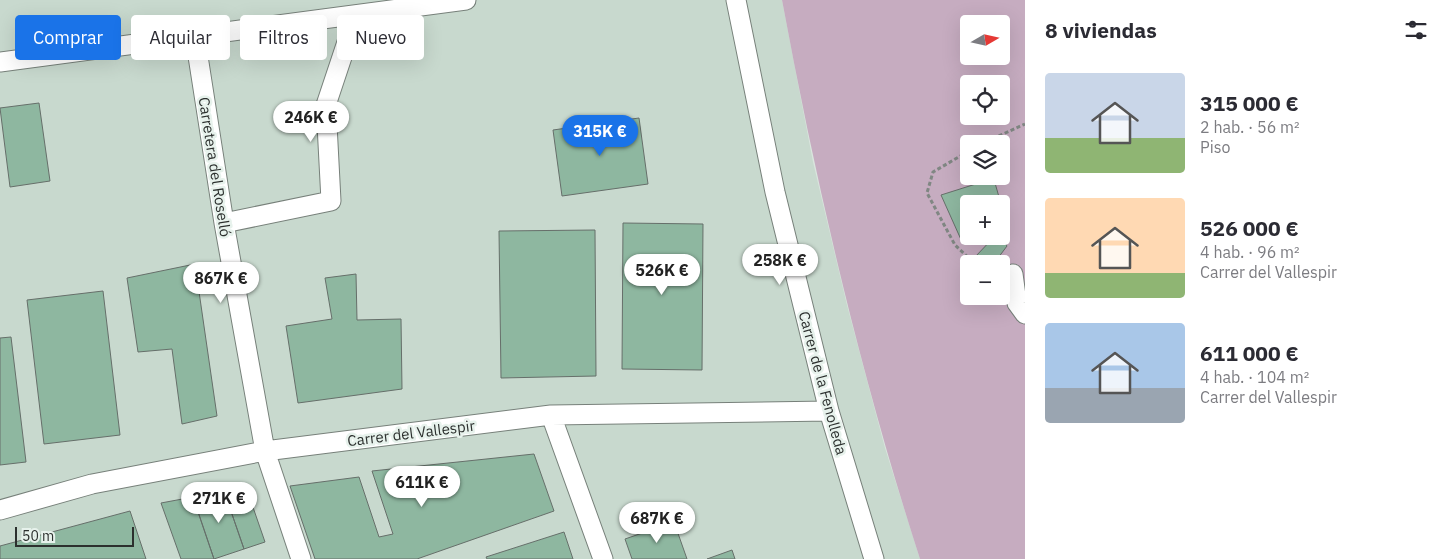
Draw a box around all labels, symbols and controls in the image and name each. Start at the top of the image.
chip: Comprar [15,15,121,60]
chip: Alquilar [131,15,230,60]
chip: Filtros [240,15,327,60]
chip: Nuevo [337,15,424,60]
north arrow [960,15,1010,65]
map controls [960,15,1010,305]
text: 8 viviendas [1045,16,1157,44]
icon: filters [1402,16,1430,44]
button: locate [960,75,1010,125]
text: 315 000 € [1200,89,1299,117]
icon: home [1085,93,1145,153]
street label: Carretera del Roselló [195,96,235,238]
pin: 246K € [270,100,352,143]
text: 246K € [284,107,338,127]
pin: 315K € [559,114,641,157]
text: 2 hab. · 56 m² [1200,117,1300,137]
text: 315K € [573,121,627,141]
button: layers [960,135,1010,185]
text: Piso [1200,137,1230,157]
button: + [960,195,1010,245]
text: 526 000 € [1200,214,1299,242]
icon: home [1085,218,1145,278]
text: 4 hab. · 96 m² [1200,242,1300,262]
pin: 258K € [739,244,821,286]
text: 258K € [753,250,807,270]
pin: 526K € [621,254,703,296]
button: − [960,255,1010,305]
text: 526K € [635,260,689,280]
pin: 867K € [180,262,262,304]
text: Carrer del Vallespir [1200,262,1337,282]
text: 867K € [194,268,248,288]
street label: Carrer de la Fenolleda [795,309,851,457]
text: 611 000 € [1200,339,1299,367]
icon: home [1085,343,1145,403]
text: 4 hab. · 104 m² [1200,367,1309,387]
text: Carrer del Vallespir [1200,387,1337,407]
street label: Carrer del Vallespir [346,416,476,450]
pin: 611K € [381,466,463,508]
text: 611K € [395,472,449,492]
pin: 271K € [178,482,260,524]
text: 271K € [192,488,246,508]
pin: 687K € [616,502,698,544]
text: 687K € [630,508,684,528]
scale bar [15,524,134,547]
text: 50 m [22,527,54,545]

